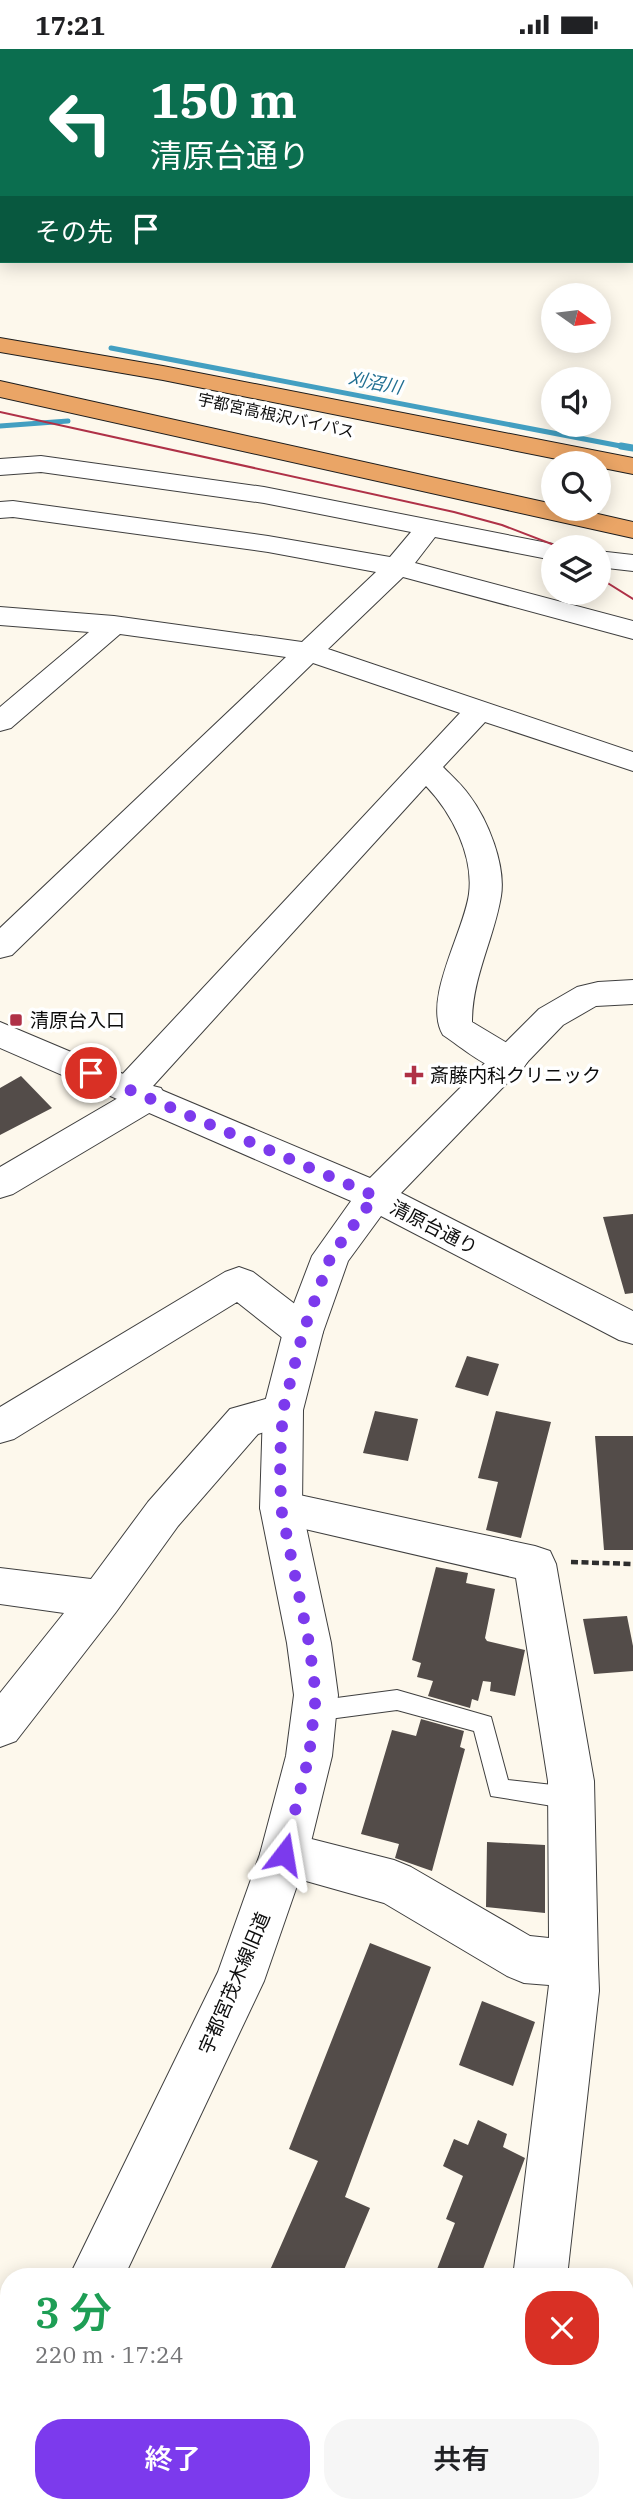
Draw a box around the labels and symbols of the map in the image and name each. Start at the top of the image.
north arrow [541,283,611,353]
water label: 刈沼川 [346,366,406,399]
street label: 宇都宮高根沢バイパス [196,389,356,441]
place label: 清原台入口 [30,1008,125,1032]
marker: 清原台入口 [8,1012,24,1028]
pin [61,1043,121,1103]
place label: 斎藤内科クリニック [430,1063,601,1087]
marker: 斎藤内科クリニック [404,1065,424,1085]
street label: 清原台通り [386,1195,482,1259]
position arrow [247,1817,321,1891]
street label: 宇都宮茂木線旧道 [193,1908,275,2058]

